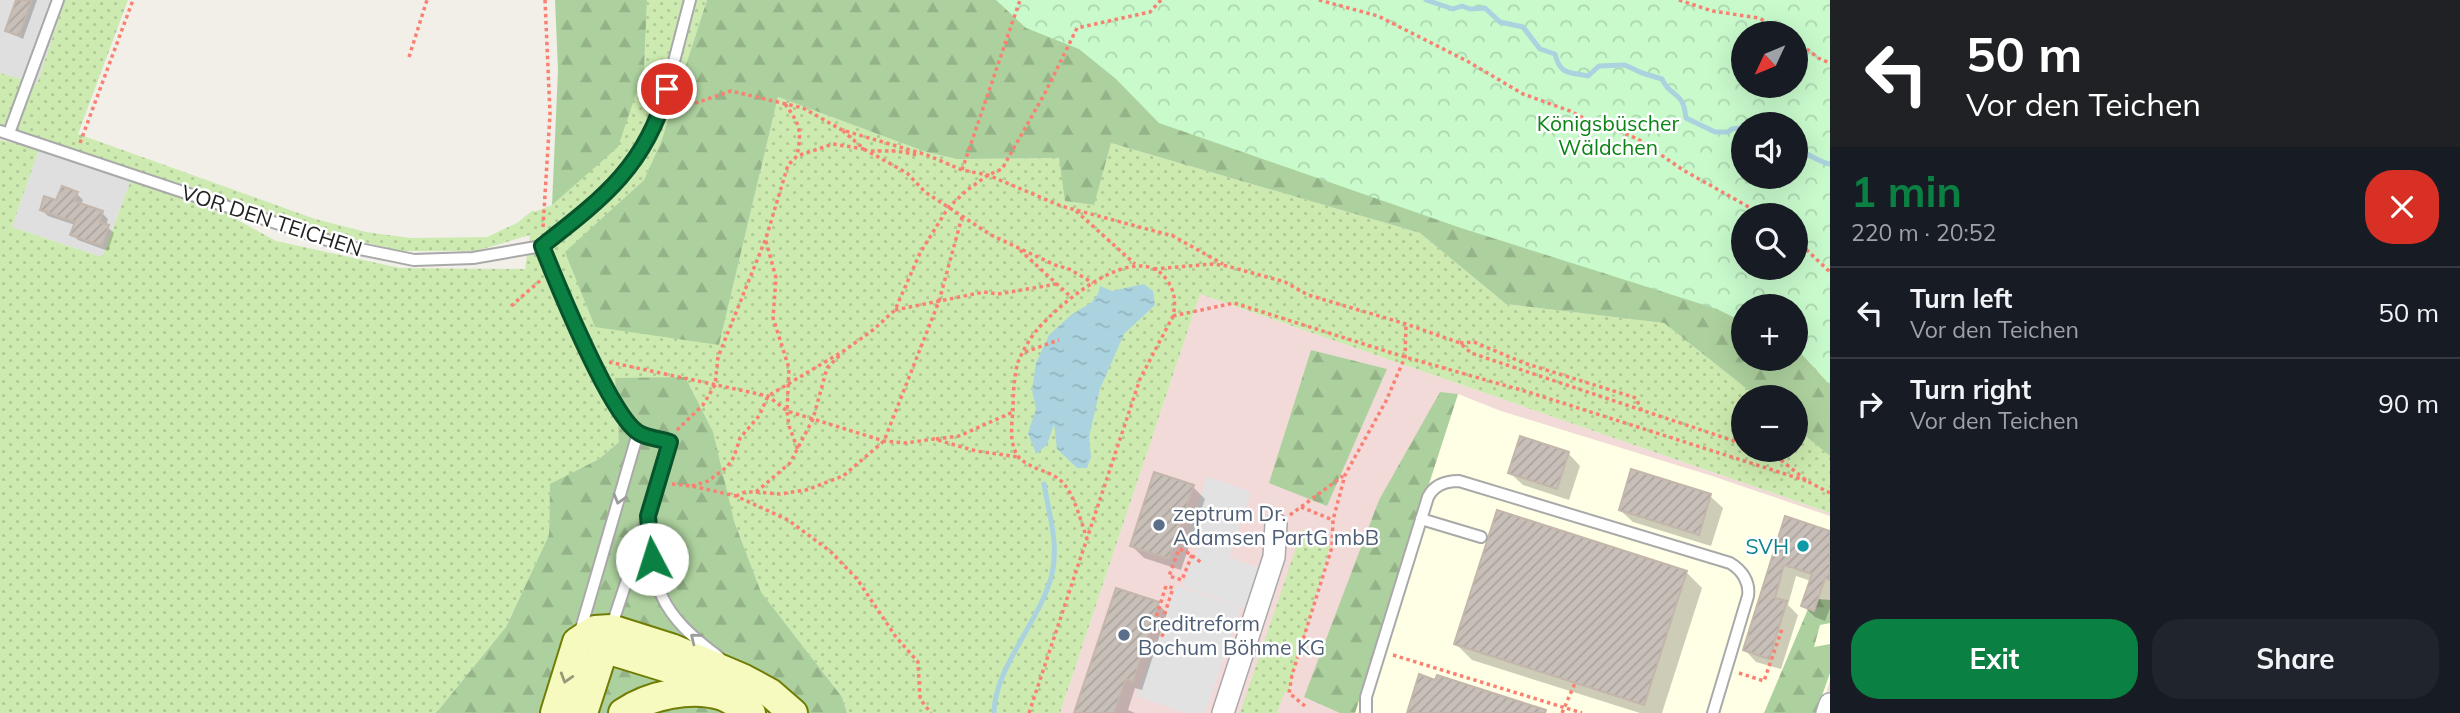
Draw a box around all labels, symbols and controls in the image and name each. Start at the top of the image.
north arrow [1731,21,1808,98]
map controls [1731,21,1808,462]
text: 50 m [1966,23,2082,84]
icon: left [1851,28,1942,119]
pin [637,59,697,119]
icon: arrive [648,70,686,108]
text: Vor den Teichen [1966,84,2201,124]
park label: Königsbüscher Wäldchen [1537,110,1680,160]
button: sound [1731,112,1808,189]
text: 1 min [1851,165,1962,218]
button: close [2365,170,2439,244]
street label: VOR DEN TEICHEN [178,178,366,262]
button: search [1731,203,1808,280]
text: 220 m · 20:52 [1851,218,1996,247]
text: Turn left [1910,282,2012,315]
button: + [1731,294,1808,371]
icon: left [1851,294,1889,332]
text: 50 m [2378,296,2439,329]
text: Vor den Teichen [1910,315,2079,344]
text: Turn right [1910,373,2031,406]
button: − [1731,385,1808,462]
icon: right [1851,385,1889,423]
text: 90 m [2378,387,2439,420]
text: Vor den Teichen [1910,406,2079,435]
one-way arrow [613,492,627,504]
place label: zeptrum Dr. Adamsen PartG mbB [1173,500,1379,550]
marker: zeptrum Dr. Adamsen PartG mbB [1151,517,1167,533]
position arrow [615,522,689,596]
place label: SVH [1745,533,1789,559]
marker: SVH [1795,538,1811,554]
place label: Creditreform Bochum Böhme KG [1138,610,1325,660]
button: Exit [1851,619,2138,699]
button: Share [2152,619,2439,699]
marker: Creditreform Bochum Böhme KG [1116,627,1132,643]
one-way arrow [691,634,704,646]
one-way arrow [560,671,575,683]

